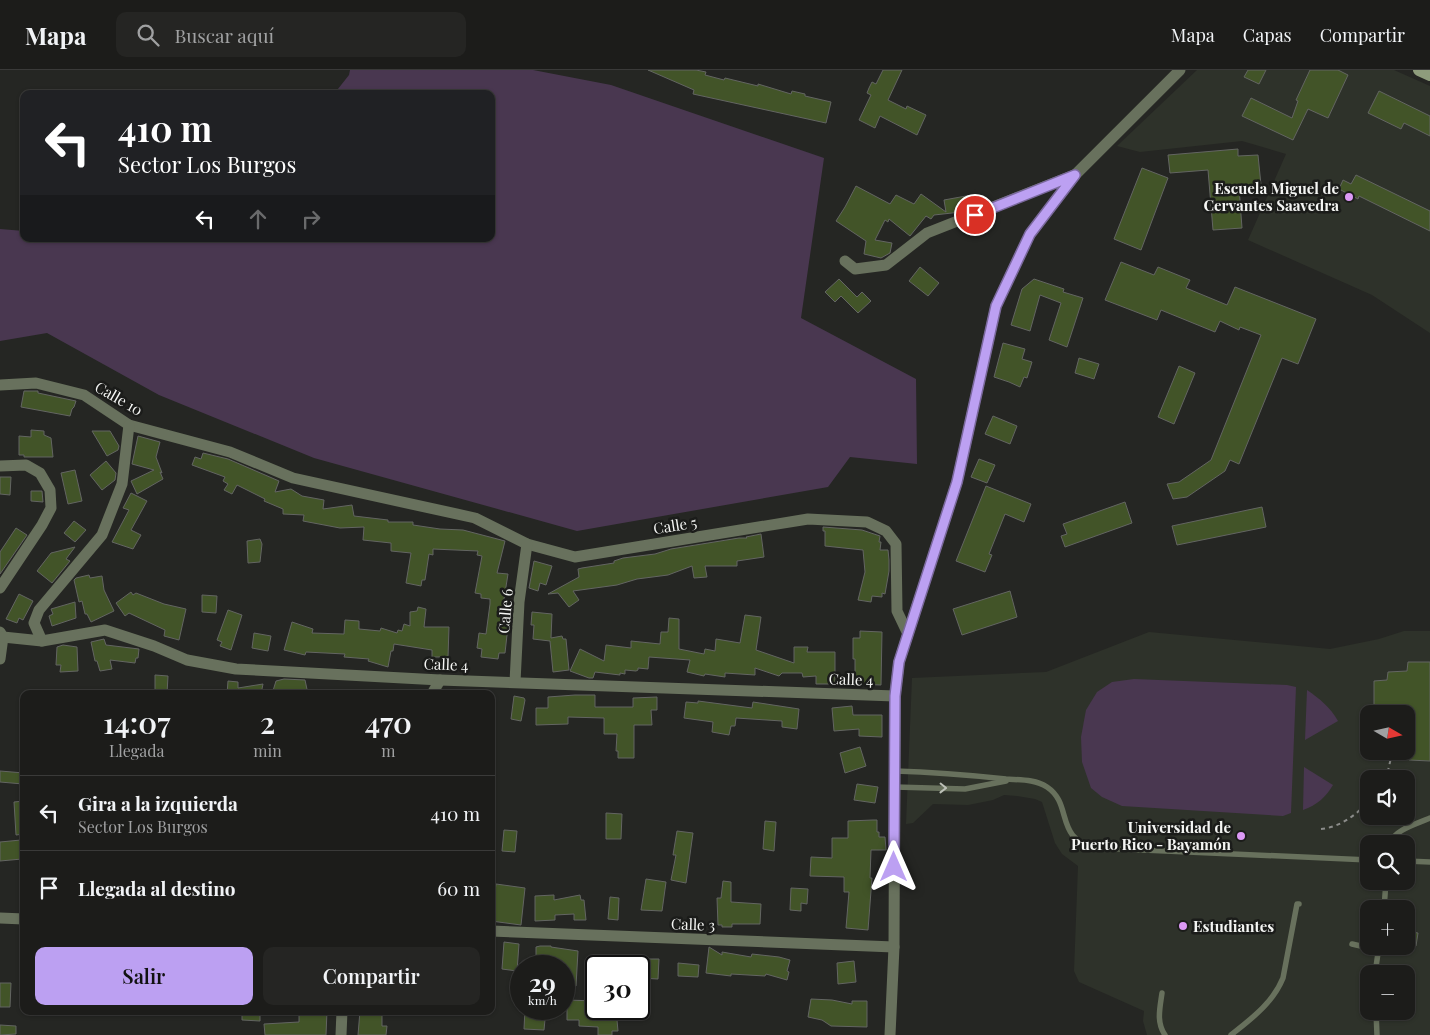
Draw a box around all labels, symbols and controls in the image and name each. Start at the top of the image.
search box [116,12,466,57]
text: Mapa [25,19,86,51]
icon: search [134,21,162,49]
text: Buscar aquí [174,22,274,48]
text: Mapa [1171,23,1215,47]
text: Capas [1243,23,1292,47]
text: Compartir [1320,23,1405,47]
text: 410 m [118,104,212,151]
icon: left [35,110,100,175]
text: Sector Los Burgos [118,149,296,179]
place label: Escuela Miguel de Cervantes Saavedra [1203,178,1339,215]
marker: Escuela Miguel de Cervantes Saavedra [1343,191,1355,203]
pin [954,194,996,236]
icon: arrive [961,201,989,229]
icon: left [191,205,219,233]
icon: ahead [244,205,272,233]
icon: right [297,205,325,233]
street label: Calle 10 [91,376,147,420]
street label: Calle 5 [652,512,698,538]
street label: Calle 6 [493,587,517,634]
street label: Calle 4 [423,653,469,675]
street label: Calle 4 [828,668,874,690]
text: 14:07 [103,702,170,742]
text: 2 [260,702,275,742]
text: 470 [365,702,412,742]
north arrow [1360,705,1415,760]
map controls [1360,705,1415,1020]
text: Llegada [109,740,164,761]
text: min [253,740,282,761]
text: m [381,740,396,761]
button: sound [1360,770,1415,825]
one-way arrow [940,783,948,794]
text: Gira a la izquierda [78,790,238,816]
icon: left [35,799,63,827]
text: 410 m [431,800,480,826]
text: Sector Los Burgos [78,816,208,837]
place label: Universidad de Puerto Rico - Bayamón [1071,817,1232,854]
marker: Universidad de Puerto Rico - Bayamón [1235,830,1247,842]
button: search [1360,835,1415,890]
position arrow [867,840,919,892]
icon: arrive [35,874,63,902]
text: Llegada al destino [78,875,236,901]
text: 60 m [437,875,480,901]
button: + [1360,900,1415,955]
street label: Calle 3 [671,913,716,935]
place label: Estudiantes [1193,916,1274,936]
marker: Estudiantes [1177,920,1189,932]
button: Salir [35,947,253,1005]
button: Compartir [263,947,480,1005]
speed limit sign: 30 [585,955,650,1020]
text: 29 [529,965,556,998]
button: − [1360,965,1415,1020]
text: km/h [528,992,557,1008]

